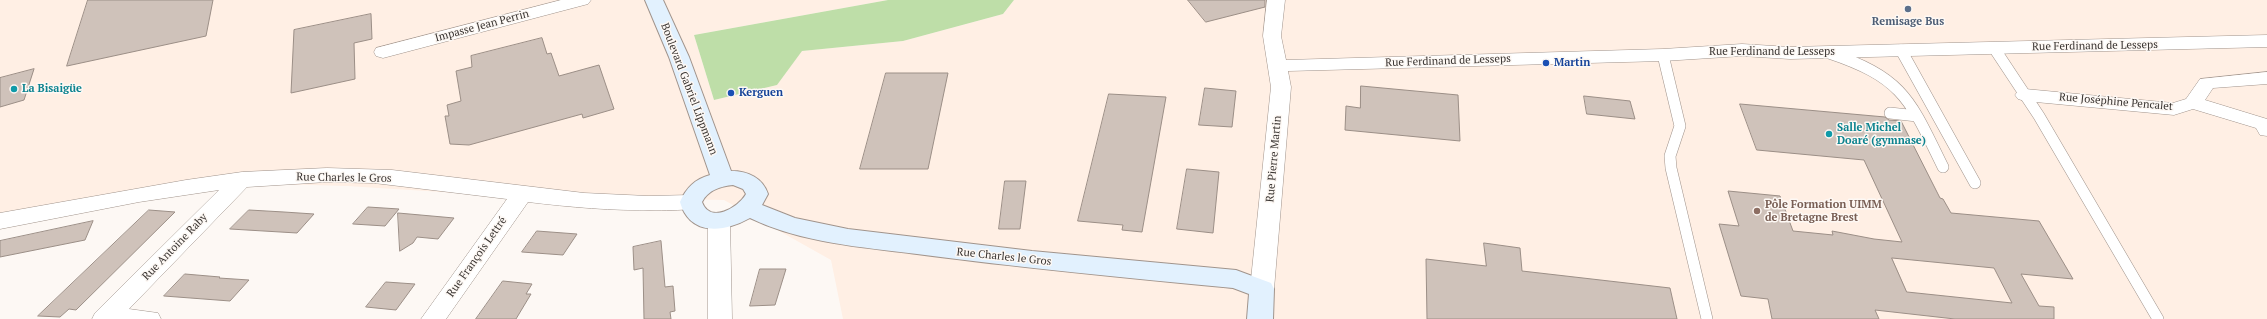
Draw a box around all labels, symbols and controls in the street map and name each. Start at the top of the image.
marker: Remisage Bus [1903,4,1913,14]
street label: Impasse Jean Perrin [433,7,531,45]
place label: Remisage Bus [1872,15,1944,29]
street label: Boulevard Gabriel Lippmann [658,21,720,157]
street label: Rue Ferdinand de Lesseps [2032,38,2158,54]
street label: Rue Ferdinand de Lesseps [1709,45,1835,59]
street label: Rue Ferdinand de Lesseps [1385,52,1511,70]
place label: Martin [1554,56,1590,70]
marker: Martin [1541,58,1551,68]
place label: La Bisaigüe [22,82,82,96]
marker: La Bisaigüe [9,84,19,94]
place label: Kerguen [739,86,783,100]
marker: Kerguen [726,88,736,98]
street label: Rue Joséphine Pencalet [2058,90,2174,114]
street label: Rue Pierre Martin [1264,115,1284,203]
place label: Salle Michel Doaré (gymnase) [1837,121,1926,147]
marker: Salle Michel Doaré (gymnase) [1824,129,1834,139]
street label: Rue Charles le Gros [296,171,392,185]
place label: Pôle Formation UIMM de Bretagne Brest [1765,198,1882,224]
marker: Pôle Formation UIMM de Bretagne Brest [1752,206,1762,216]
street label: Rue Antoine Raby [140,211,210,283]
street label: Rue François Lettré [444,214,510,300]
street label: Rue Charles le Gros [956,245,1052,269]

